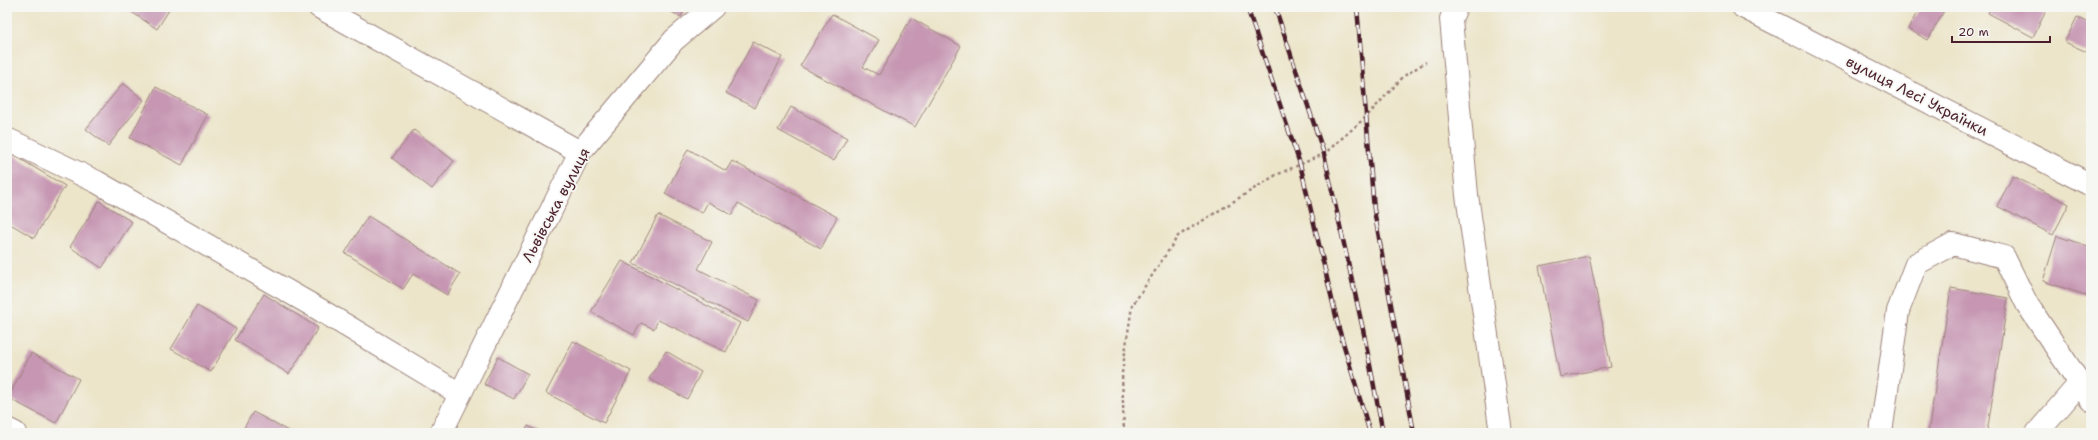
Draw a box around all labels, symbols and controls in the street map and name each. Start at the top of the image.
scale bar [1952,18,2050,44]
text: 20 m [1958,24,1989,40]
street label: вулиця Лесі Українки [1842,51,1992,141]
street label: Львівська вулиця [517,144,595,266]

